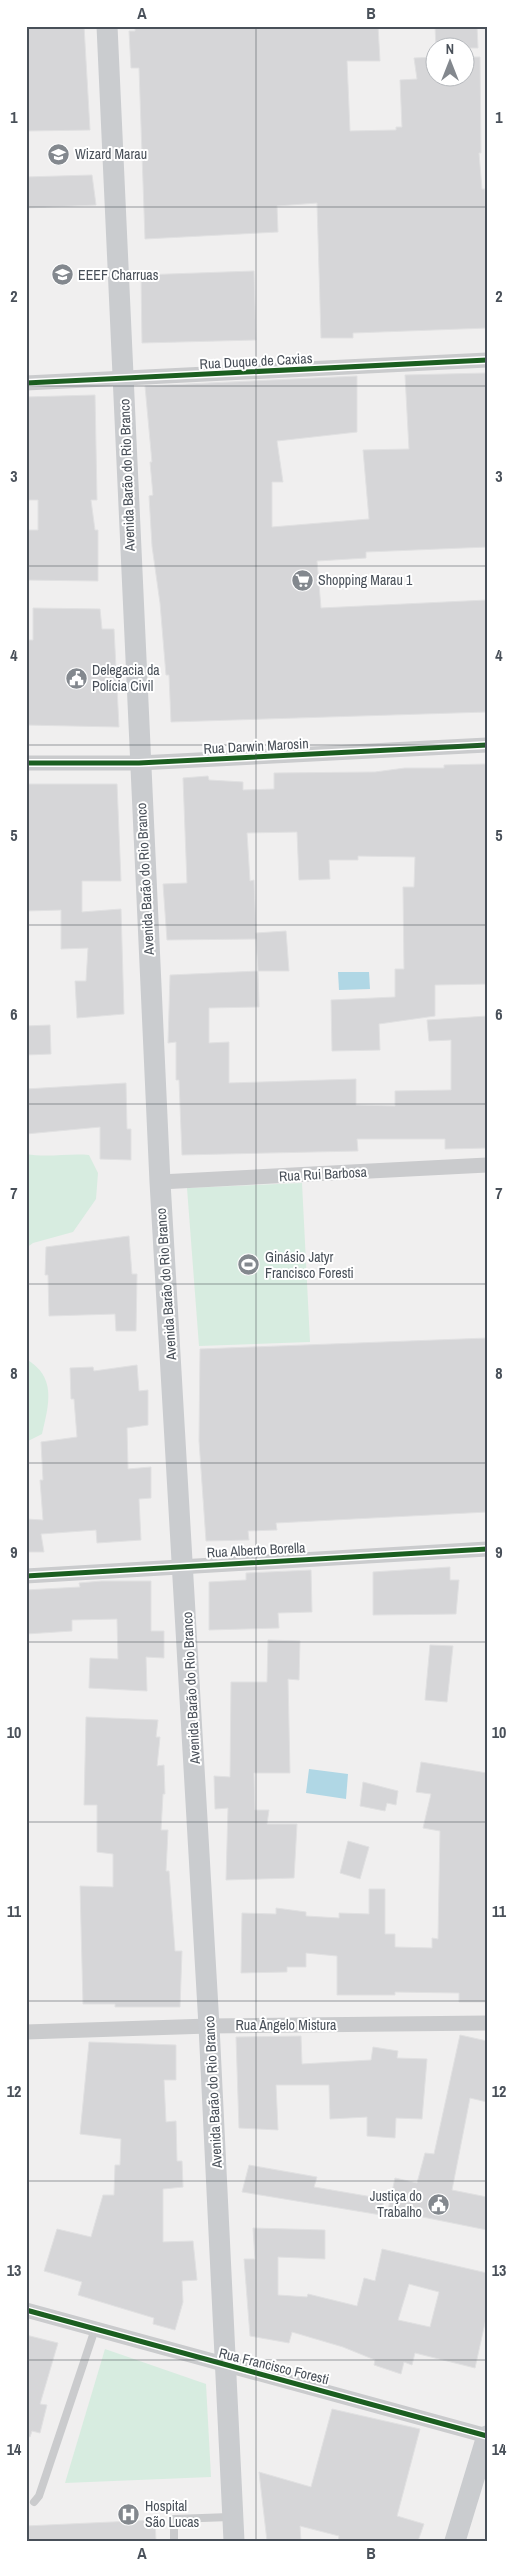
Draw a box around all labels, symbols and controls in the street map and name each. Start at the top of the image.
text: A [137,2,147,24]
text: B [366,2,376,24]
north arrow [426,38,476,88]
text: N [446,40,454,58]
text: 1 [10,106,18,128]
text: 1 [495,106,503,128]
school or university icon: Wizard Marau [47,142,71,166]
place label: Wizard Marau [75,145,147,163]
school or university icon: EEEF Charruas [50,263,74,287]
place label: EEEF Charruas [78,266,159,284]
text: 2 [10,285,18,307]
text: 2 [495,285,503,307]
street label: Rua Duque de Caxias [199,349,313,373]
street label: Avenida Barão do Rio Branco [115,399,139,552]
text: 3 [10,465,18,487]
text: 3 [495,465,503,487]
supermarket icon: Shopping Marau 1 [290,568,314,592]
place label: Shopping Marau 1 [318,571,413,589]
text: 4 [10,644,18,666]
text: 4 [495,644,503,666]
place label: Delegacia da Polícia Civil [92,661,160,695]
public building icon: Delegacia da Polícia Civil [64,666,88,690]
street label: Rua Darwin Marosin [203,734,309,758]
street label: Avenida Barão do Rio Branco [132,802,158,957]
text: 5 [10,824,18,846]
text: 5 [495,824,503,846]
text: 6 [10,1003,18,1025]
text: 6 [495,1003,503,1025]
street label: Rua Rui Barbosa [279,1163,368,1185]
text: 7 [10,1182,18,1204]
text: 7 [495,1182,503,1204]
street label: Avenida Barão do Rio Branco [152,1207,180,1362]
place label: Ginásio Jatyr Francisco Foresti [265,1248,354,1282]
sports icon: Ginásio Jatyr Francisco Foresti [237,1253,261,1277]
text: 8 [10,1362,18,1384]
text: 8 [495,1362,503,1384]
street label: Rua Alberto Borella [206,1538,306,1562]
text: 9 [10,1541,18,1563]
text: 9 [495,1541,503,1563]
street label: Avenida Barão do Rio Branco [178,1611,204,1766]
text: 10 [7,1721,21,1743]
text: 10 [492,1721,506,1743]
text: 11 [7,1900,22,1922]
text: 11 [492,1900,507,1922]
street label: Avenida Barão do Rio Branco [200,2015,226,2170]
street label: Rua Ângelo Mistura [236,2016,337,2034]
text: 12 [7,2080,21,2102]
text: 12 [492,2080,506,2102]
place label: Justiça do Trabalho [370,2187,422,2221]
public building icon: Justiça do Trabalho [426,2192,450,2216]
text: 13 [7,2259,21,2281]
text: 13 [492,2259,506,2281]
street label: Rua Francisco Foresti [217,2344,331,2388]
text: 14 [7,2438,22,2460]
text: 14 [492,2438,507,2460]
place label: Hospital São Lucas [145,2497,200,2531]
hospital icon: Hospital São Lucas [117,2502,141,2526]
text: A [137,2542,147,2564]
text: B [366,2542,376,2564]

